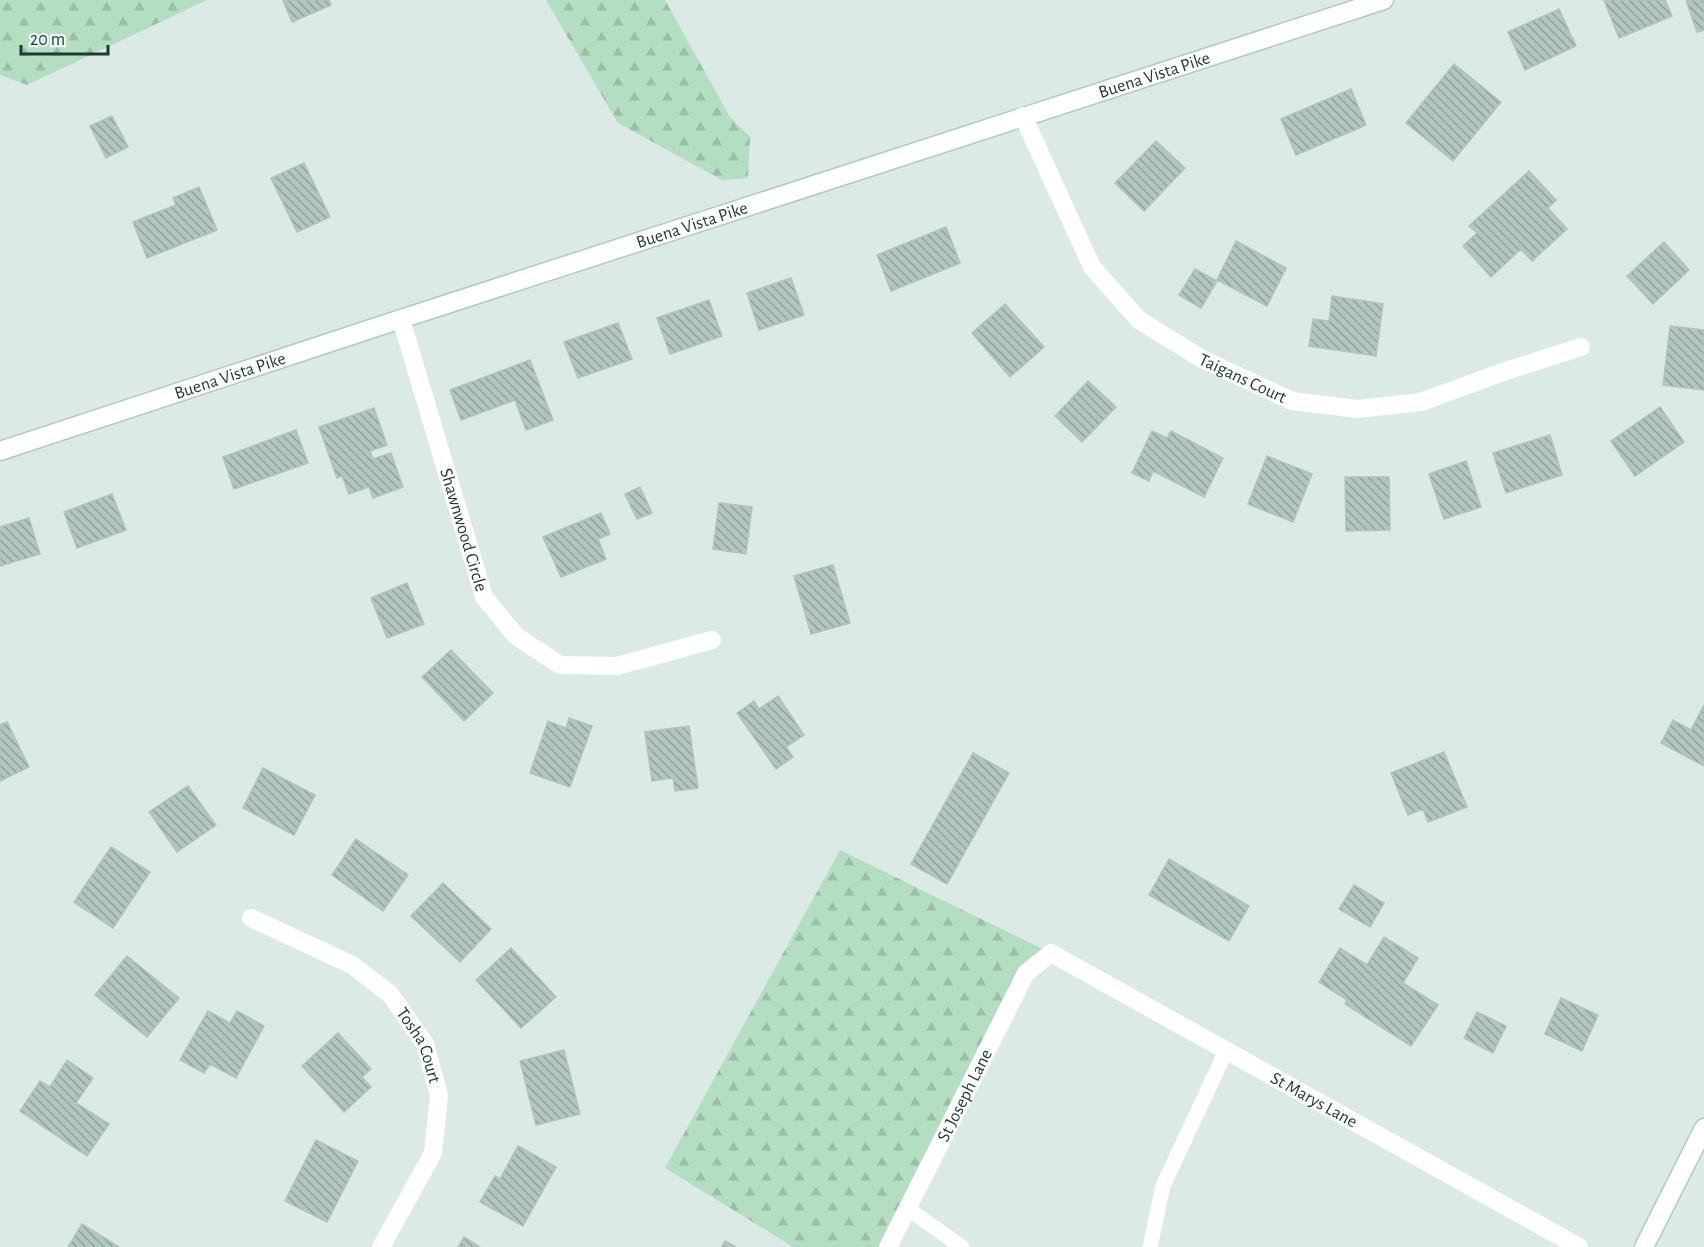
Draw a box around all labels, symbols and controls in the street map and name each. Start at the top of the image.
scale bar [21,18,108,56]
text: 20 m [30,31,65,49]
street label: Buena Vista Pike [1097,49,1212,102]
street label: Buena Vista Pike [634,199,750,252]
street label: Buena Vista Pike [172,350,288,403]
street label: Taigans Court [1196,351,1289,407]
street label: Shawnwood Circle [436,466,490,594]
street label: Tosha Court [393,1005,443,1085]
street label: St Joseph Lane [935,1046,996,1145]
street label: St Marys Lane [1267,1069,1360,1132]

